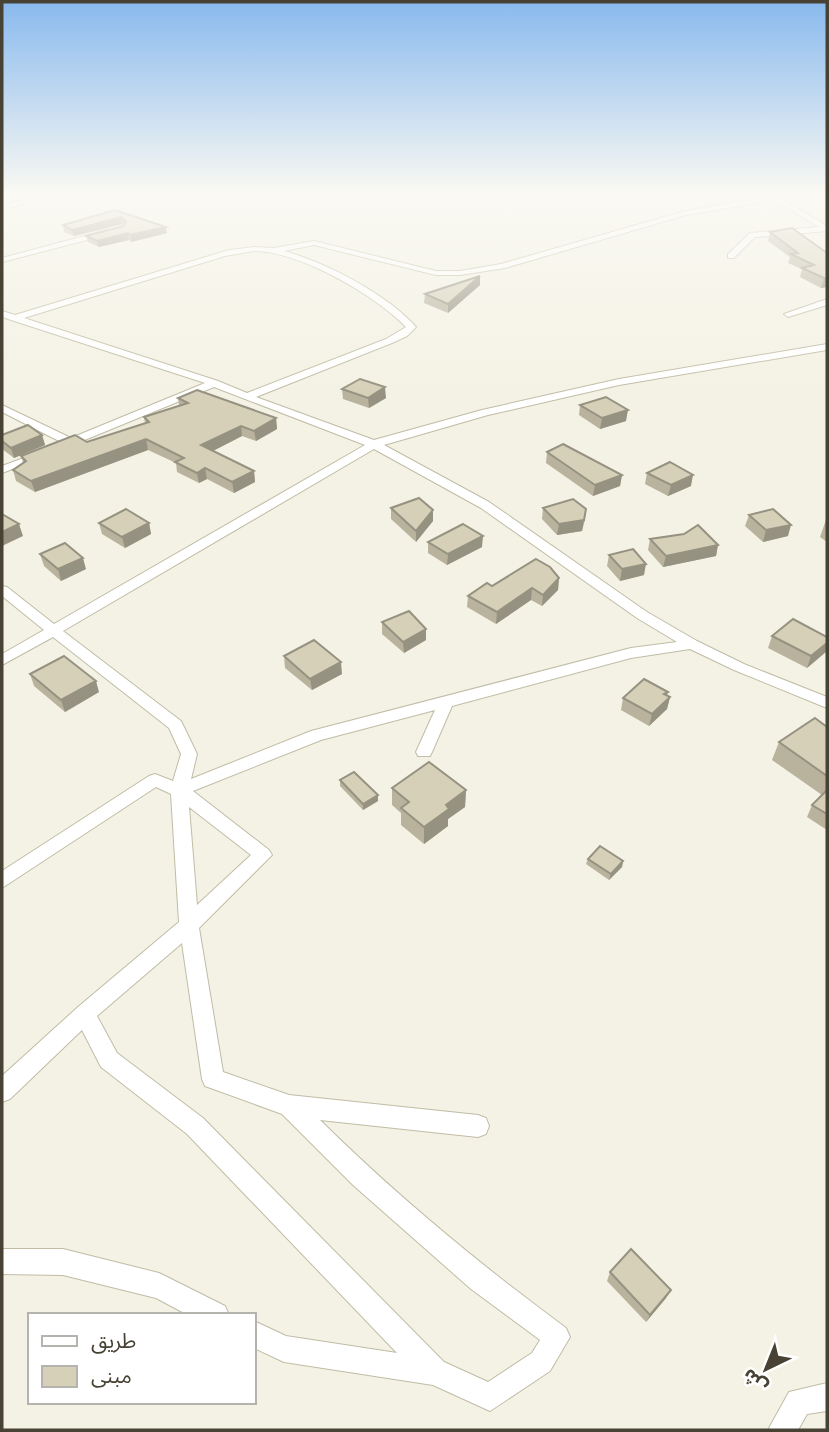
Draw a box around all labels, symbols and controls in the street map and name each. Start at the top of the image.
legend [28,1313,256,1404]
text: طريق [91,1327,136,1354]
north arrow [731,1334,801,1404]
text: مبنى [91,1362,132,1389]
text: ش [737,1363,773,1399]

